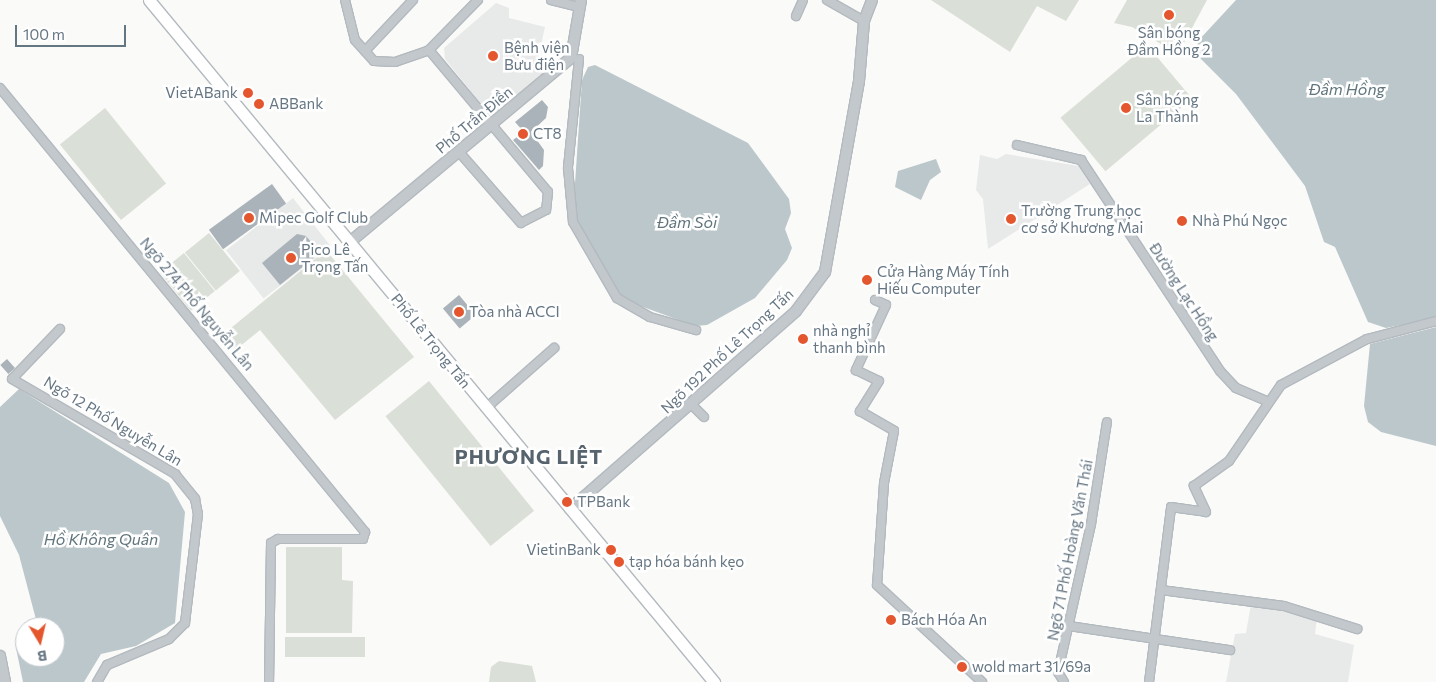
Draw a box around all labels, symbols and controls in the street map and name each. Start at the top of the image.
marker: Sân bóng Đầm Hồng 2 [1163,9,1175,21]
scale bar [18,15,129,47]
place label: Sân bóng Đầm Hồng 2 [1128,23,1210,58]
text: 100 m [23,25,65,43]
place label: Bệnh viện Bưu điện [504,38,570,73]
marker: Bệnh viện Bưu điện [486,49,500,63]
water label: Đầm Hồng [1309,79,1385,99]
street label: Phố Trần Điền [432,83,516,157]
place label: VietABank [165,84,238,102]
marker: VietABank [242,87,254,99]
place label: Sân bóng La Thành [1136,90,1199,125]
place label: ABBank [269,95,323,113]
marker: ABBank [253,98,265,110]
marker: Sân bóng La Thành [1120,102,1132,114]
place label: CT8 [533,125,562,143]
marker: CT8 [517,128,529,140]
place label: Trường Trung học cơ sở Khương Mai [1021,201,1143,236]
place label: Mipec Golf Club [259,209,368,227]
marker: Mipec Golf Club [243,212,255,224]
water label: Đầm Sòi [657,212,717,232]
place label: Nhà Phú Ngọc [1192,212,1287,230]
marker: Trường Trung học cơ sở Khương Mai [1005,213,1017,225]
marker: Nhà Phú Ngọc [1176,215,1188,227]
street label: Ngõ 274 Phố Nguyễn Lân [136,234,258,374]
place label: Pico Lê Trọng Tấn [301,240,368,275]
street label: Đường Lạc Hồng [1146,240,1222,344]
marker: Pico Lê Trọng Tấn [285,252,297,264]
place label: Cửa Hàng Máy Tính Hiếu Computer [877,262,1009,297]
marker: Cửa Hàng Máy Tính Hiếu Computer [861,274,873,286]
street label: Ngõ 192 Phố Lê Trọng Tấn [657,285,797,417]
street label: Phố Lê Trọng Tấn [387,290,475,392]
place label: Tòa nhà ACCI [469,303,560,321]
marker: Tòa nhà ACCI [453,306,465,318]
place label: nhà nghỉ thanh bình [813,321,886,356]
marker: nhà nghỉ thanh bình [797,333,809,345]
street label: Ngõ 12 Phố Nguyễn Lân [41,373,185,469]
district label: PHƯƠNG LIỆT [453,444,605,468]
street label: Ngõ 71 Phố Hoàng Văn Thái [1044,458,1096,642]
place label: TPBank [577,493,630,511]
marker: TPBank [561,496,573,508]
water label: Hồ Không Quân [44,529,158,549]
place label: VietinBank [526,541,601,559]
marker: VietinBank [605,544,617,556]
place label: tạp hóa bánh kẹo [629,553,744,571]
marker: tạp hóa bánh kẹo [613,556,625,568]
place label: Bách Hóa An [901,611,987,629]
marker: Bách Hóa An [885,614,897,626]
north arrow [15,617,65,667]
text: B [36,647,48,665]
place label: wold mart 31/69a [972,658,1091,676]
marker: wold mart 31/69a [956,661,968,673]

